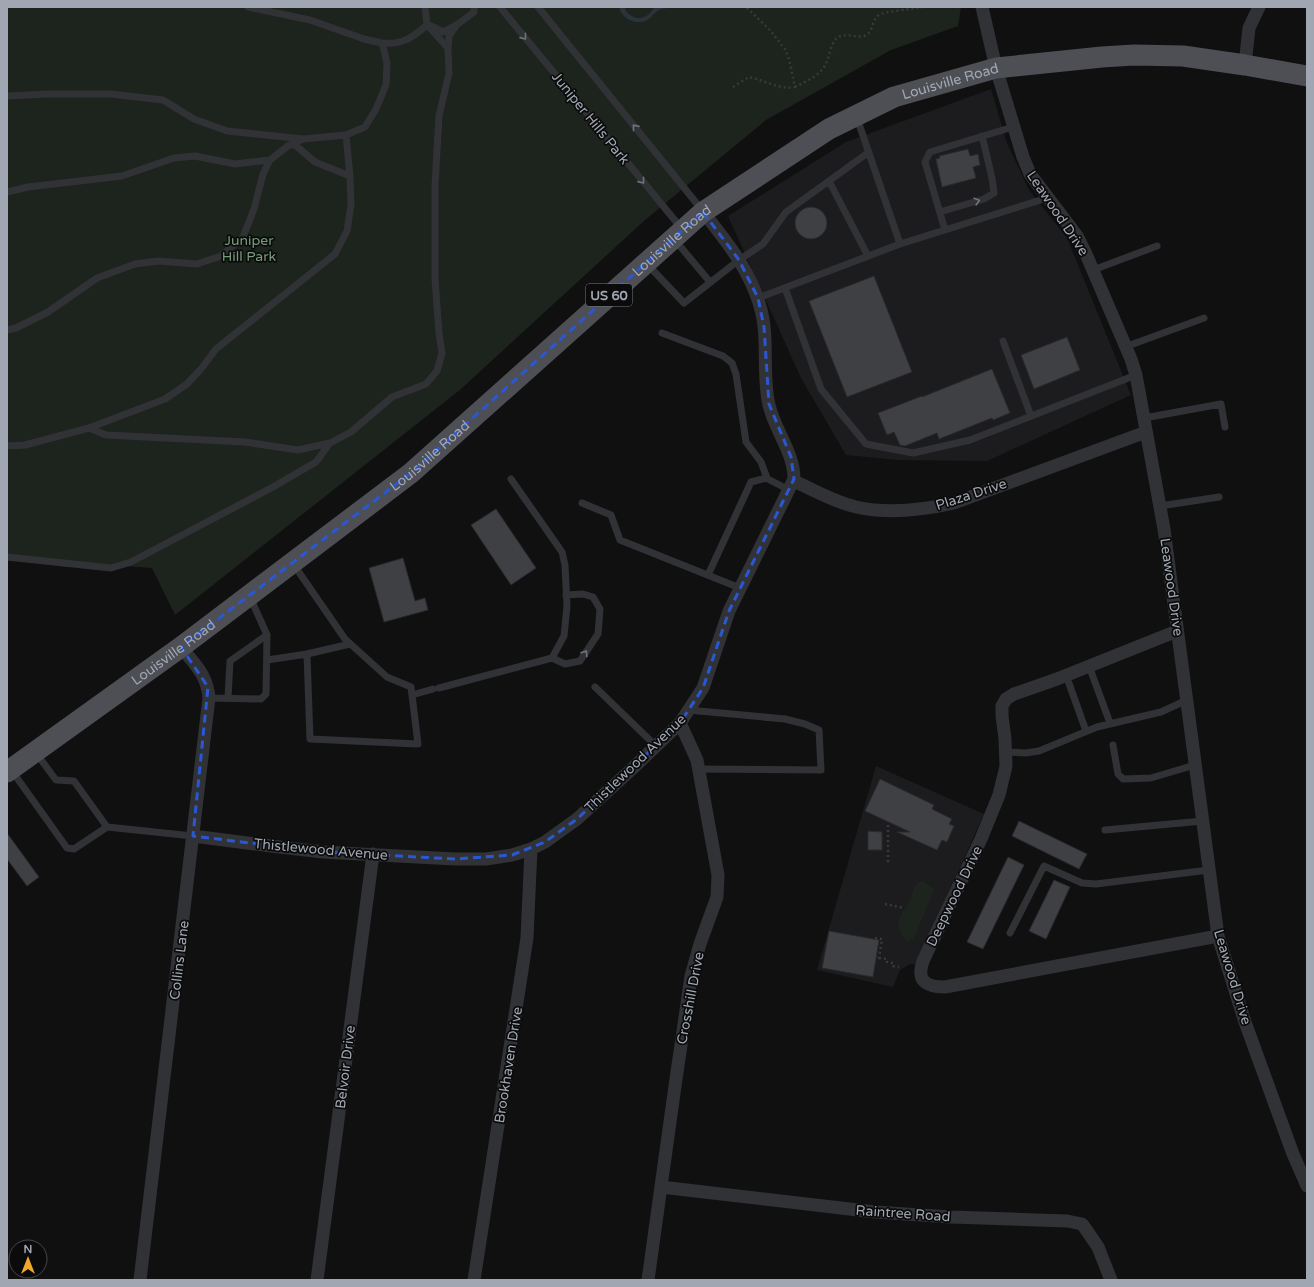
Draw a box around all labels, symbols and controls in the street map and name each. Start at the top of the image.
one-way arrow [520,33,527,40]
street label: Louisville Road [900,60,1001,103]
street label: Juniper Hills Park [548,69,633,168]
one-way arrow [632,125,639,132]
street label: Leawood Drive [1023,168,1092,259]
one-way arrow [638,176,645,183]
one-way arrow [973,197,980,206]
street label: Louisville Road [629,201,714,280]
park label: Juniper Hill Park [222,232,277,265]
road number: US 60 [586,284,632,306]
street label: Louisville Road [387,417,473,495]
street label: Plaza Drive [934,475,1009,514]
street label: Leawood Drive [1156,537,1187,637]
street label: Louisville Road [128,616,219,689]
one-way arrow [580,651,587,658]
street label: Thistlewood Avenue [581,711,690,816]
street label: Thistlewood Avenue [253,835,389,864]
street label: Deepwood Drive [923,843,986,949]
street label: Collins Lane [166,919,193,1001]
street label: Leawood Drive [1210,927,1255,1027]
street label: Crosshill Drive [673,950,708,1046]
street label: Brookhaven Drive [491,1006,526,1124]
street label: Belvoir Drive [332,1024,359,1110]
street label: Raintree Road [855,1202,951,1225]
north arrow [8,1239,48,1279]
text: N [24,1243,32,1256]

